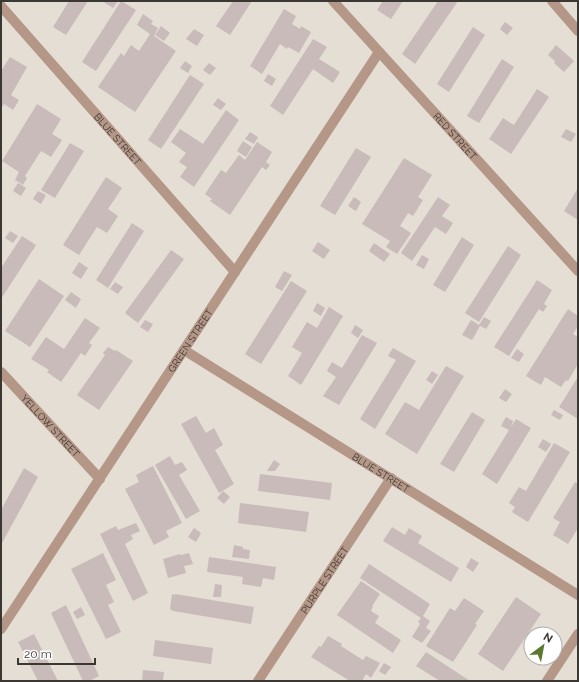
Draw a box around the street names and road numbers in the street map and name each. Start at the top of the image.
street label: RED STREET [431,110,479,161]
street label: BLUE STREET [92,111,144,167]
street label: GREEN STREET [165,307,215,374]
street label: YELLOW STREET [19,392,82,459]
street label: BLUE STREET [350,451,412,494]
street label: PURPLE STREET [298,544,350,615]

